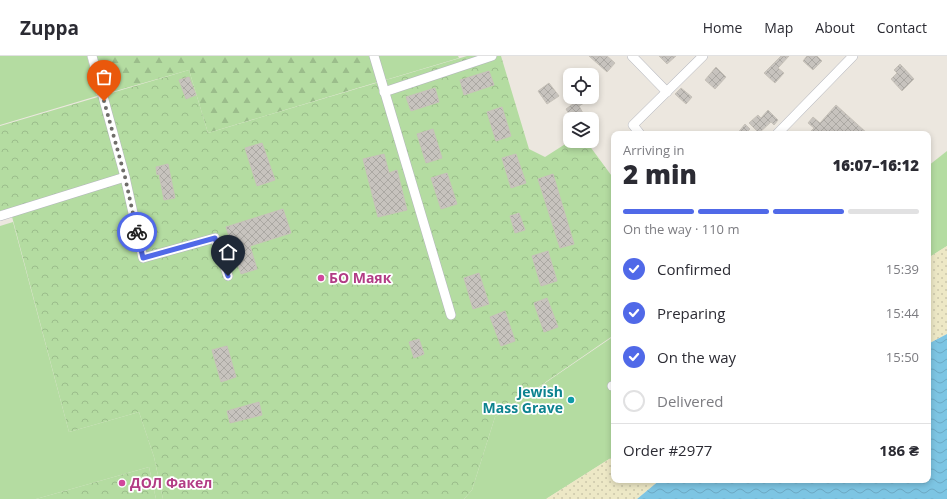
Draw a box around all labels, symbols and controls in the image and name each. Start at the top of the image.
text: Zuppa [20,15,79,41]
text: Home [703,18,742,37]
text: Map [764,18,793,37]
text: About [815,18,855,37]
text: Contact [877,18,927,37]
pin [87,60,121,101]
icon: bag [93,66,115,88]
map controls [563,68,599,148]
button: locate [563,68,599,104]
button: layers [563,112,599,148]
text: Arriving in [623,141,685,159]
text: 16:07–16:12 [833,155,919,175]
text: 2 min [623,156,697,192]
courier [117,212,157,252]
text: On the way · 110 m [623,220,739,238]
icon: bike [126,221,148,243]
pin [211,235,245,276]
icon: home [217,241,239,263]
icon: check [623,258,645,280]
text: Confirmed [657,259,731,279]
text: 15:39 [886,260,919,278]
place label: БО Маяк [329,268,392,287]
marker: БО Маяк [316,273,326,283]
icon: check [623,302,645,324]
text: Preparing [657,303,725,323]
text: 15:44 [886,304,919,322]
icon: check [623,346,645,368]
text: On the way [657,347,736,367]
text: 15:50 [886,348,919,366]
place label: Jewish Mass Grave [483,382,563,417]
text: Delivered [657,391,724,411]
marker: Jewish Mass Grave [566,395,576,405]
text: Order #2977 [623,440,712,460]
text: 186 ₴ [879,440,919,460]
place label: ДОЛ Факел [130,473,212,492]
marker: ДОЛ Факел [117,478,127,488]

